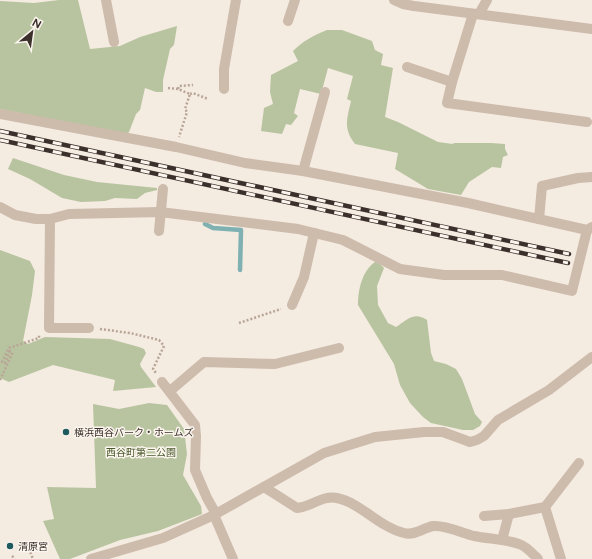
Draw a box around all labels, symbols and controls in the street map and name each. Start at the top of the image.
north arrow [12,12,52,52]
text: N [30,16,43,31]
place label: 横浜西谷パーク・ホームズ [74,426,194,439]
marker: 横浜西谷パーク・ホームズ [61,427,71,437]
park label: 西谷町第二公園 [106,446,176,459]
place label: 清原宮 [18,540,48,553]
marker: 清原宮 [5,541,15,551]

